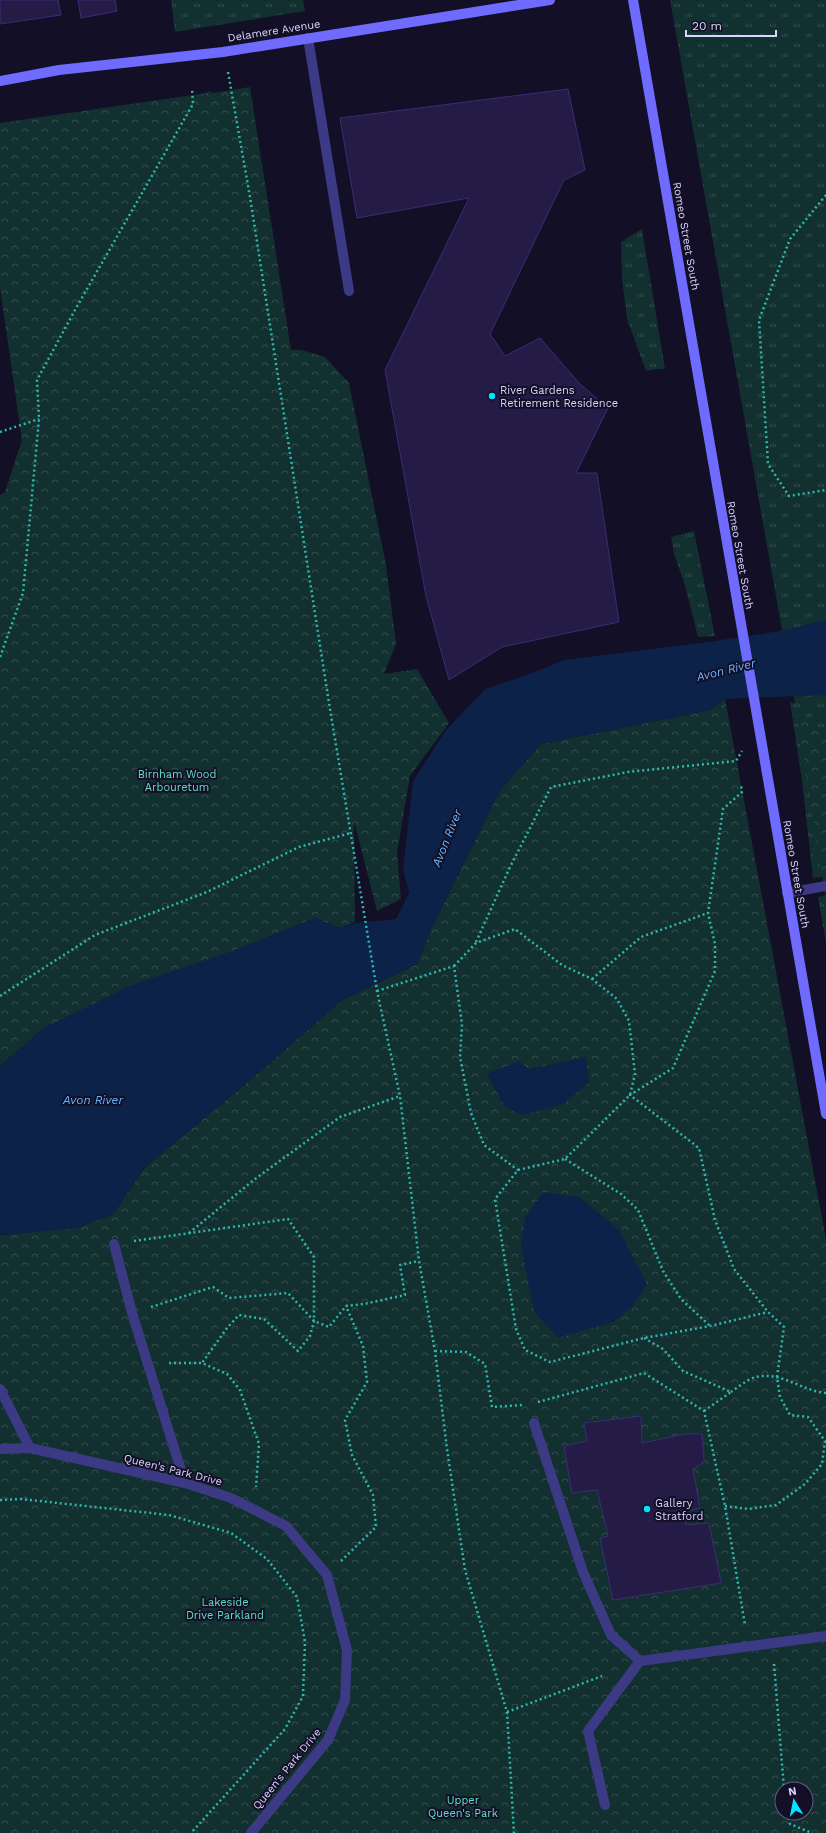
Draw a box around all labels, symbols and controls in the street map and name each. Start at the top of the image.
scale bar [686,12,776,38]
street label: Delamere Avenue [227,17,321,45]
text: 20 m [692,19,722,33]
street label: Romeo Street South [670,181,702,291]
place label: River Gardens Retirement Residence [500,384,618,410]
marker: River Gardens Retirement Residence [487,391,497,401]
street label: Romeo Street South [724,500,756,610]
water label: Avon River [694,656,758,684]
park label: Birnham Wood Arbouretum [138,768,216,794]
water label: Avon River [429,806,465,869]
street label: Romeo Street South [780,819,812,929]
water label: Avon River [62,1093,124,1107]
street label: Queen's Park Drive [123,1452,223,1488]
place label: Gallery Stratford [655,1497,703,1523]
marker: Gallery Stratford [642,1504,652,1514]
park label: Lakeside Drive Parkland [186,1596,264,1622]
street label: Queen's Park Drive [250,1726,324,1812]
north arrow [774,1781,814,1821]
text: N [787,1785,797,1799]
park label: Upper Queen's Park [428,1794,498,1820]

